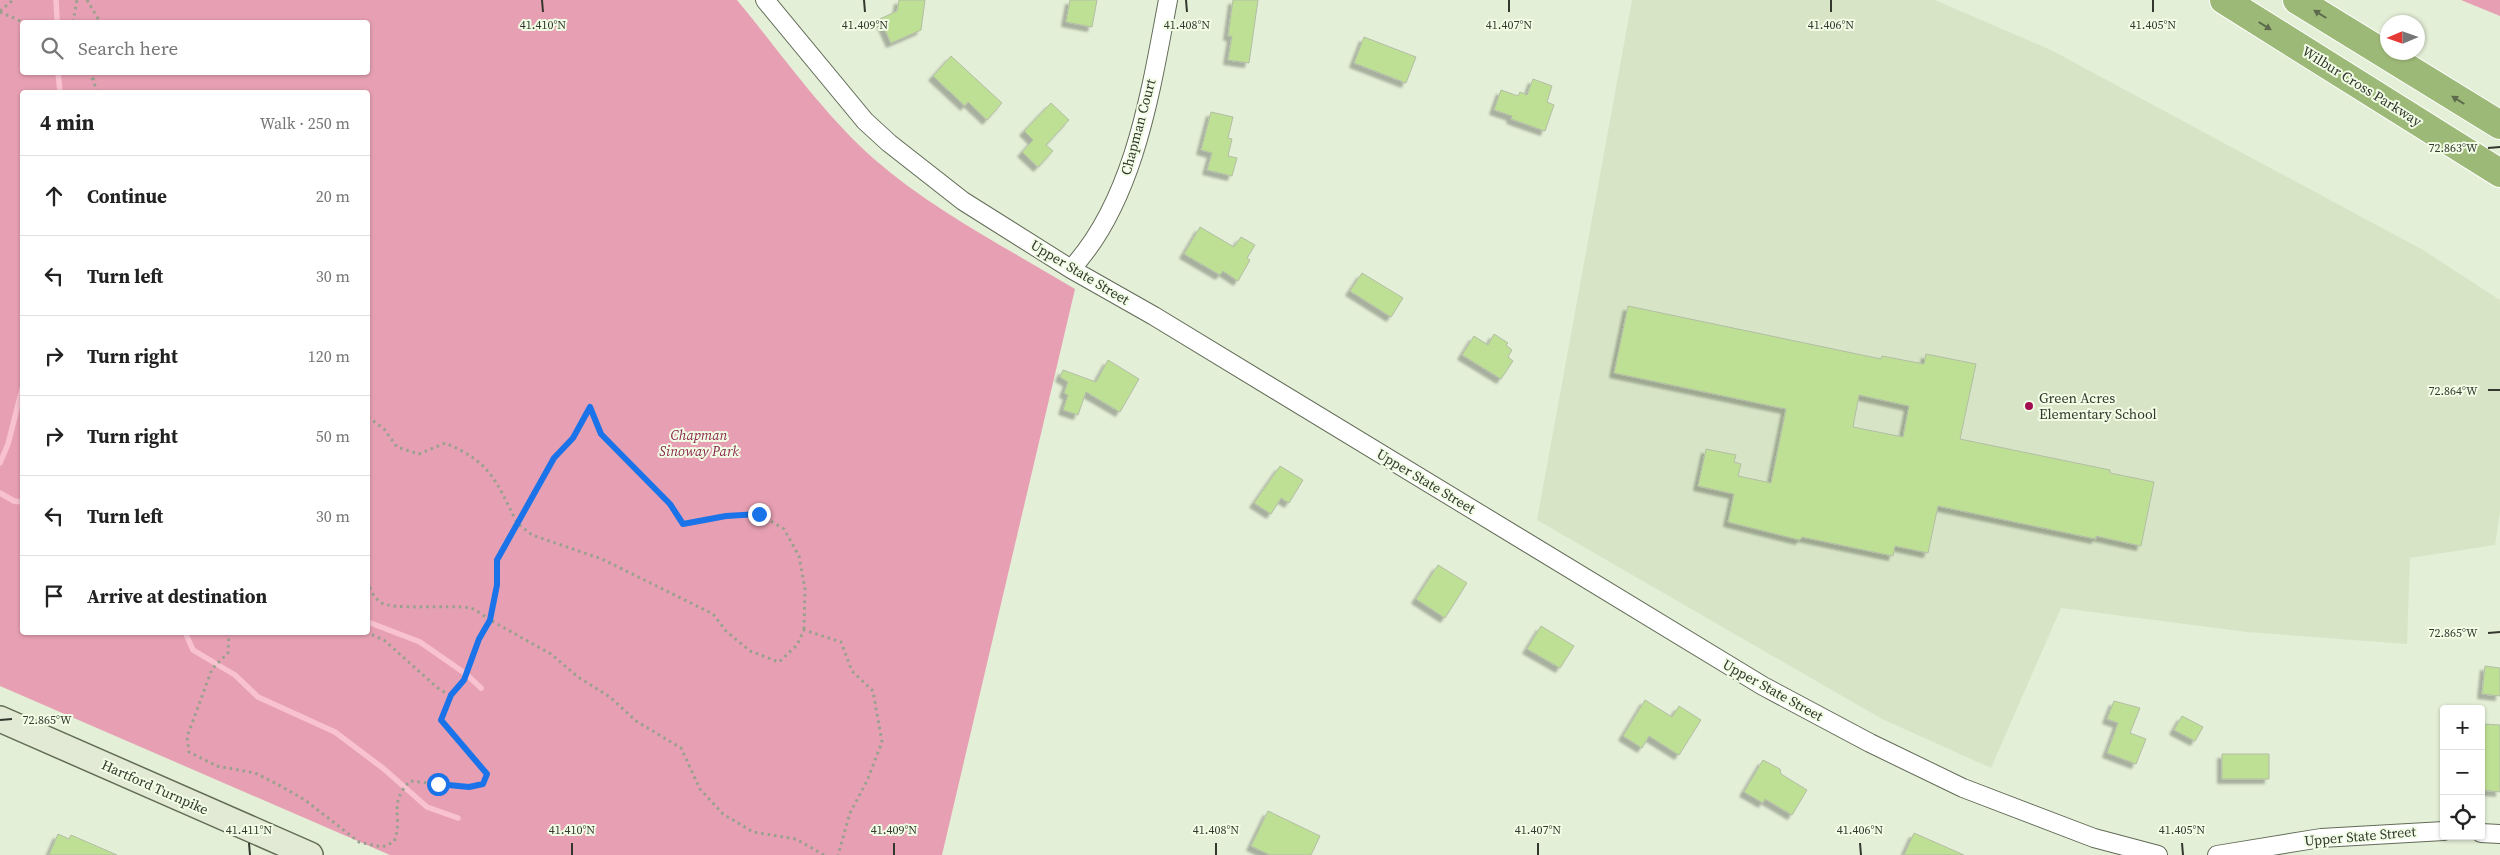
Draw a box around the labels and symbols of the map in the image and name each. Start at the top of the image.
one-way arrow [2314,10,2327,19]
north arrow [2380,15,2425,60]
text: 41.410°N [520,17,566,33]
text: 41.409°N [842,17,888,33]
text: 41.408°N [1164,17,1210,33]
text: 41.407°N [1486,17,1532,33]
text: 41.406°N [1808,17,1854,33]
text: 41.405°N [2130,17,2176,33]
one-way arrow [2259,21,2272,30]
street label: Wilbur Cross Parkway [2298,41,2426,131]
street label: Chapman Court [1116,76,1161,177]
one-way arrow [2452,95,2465,104]
text: 72.863°W [2428,140,2478,156]
street label: Upper State Street [1027,235,1134,310]
text: 72.864°W [2428,383,2478,399]
place label: Green Acres Elementary School [2039,388,2157,424]
marker: Green Acres Elementary School [2023,400,2035,412]
park label: Chapman Sinoway Park [659,425,739,461]
street label: Upper State Street [1373,444,1480,519]
route end [748,503,771,526]
text: 72.865°W [2428,625,2478,641]
street label: Upper State Street [1719,654,1827,726]
text: 72.865°W [22,712,72,728]
street label: Hartford Turnpike [98,754,212,820]
route start [427,773,450,796]
street label: Upper State Street [2303,821,2417,851]
text: 41.411°N [226,822,272,838]
text: 41.410°N [549,822,595,838]
text: 41.409°N [871,822,917,838]
text: 41.408°N [1193,822,1239,838]
text: 41.407°N [1515,822,1561,838]
text: 41.406°N [1837,822,1883,838]
text: 41.405°N [2159,822,2205,838]

